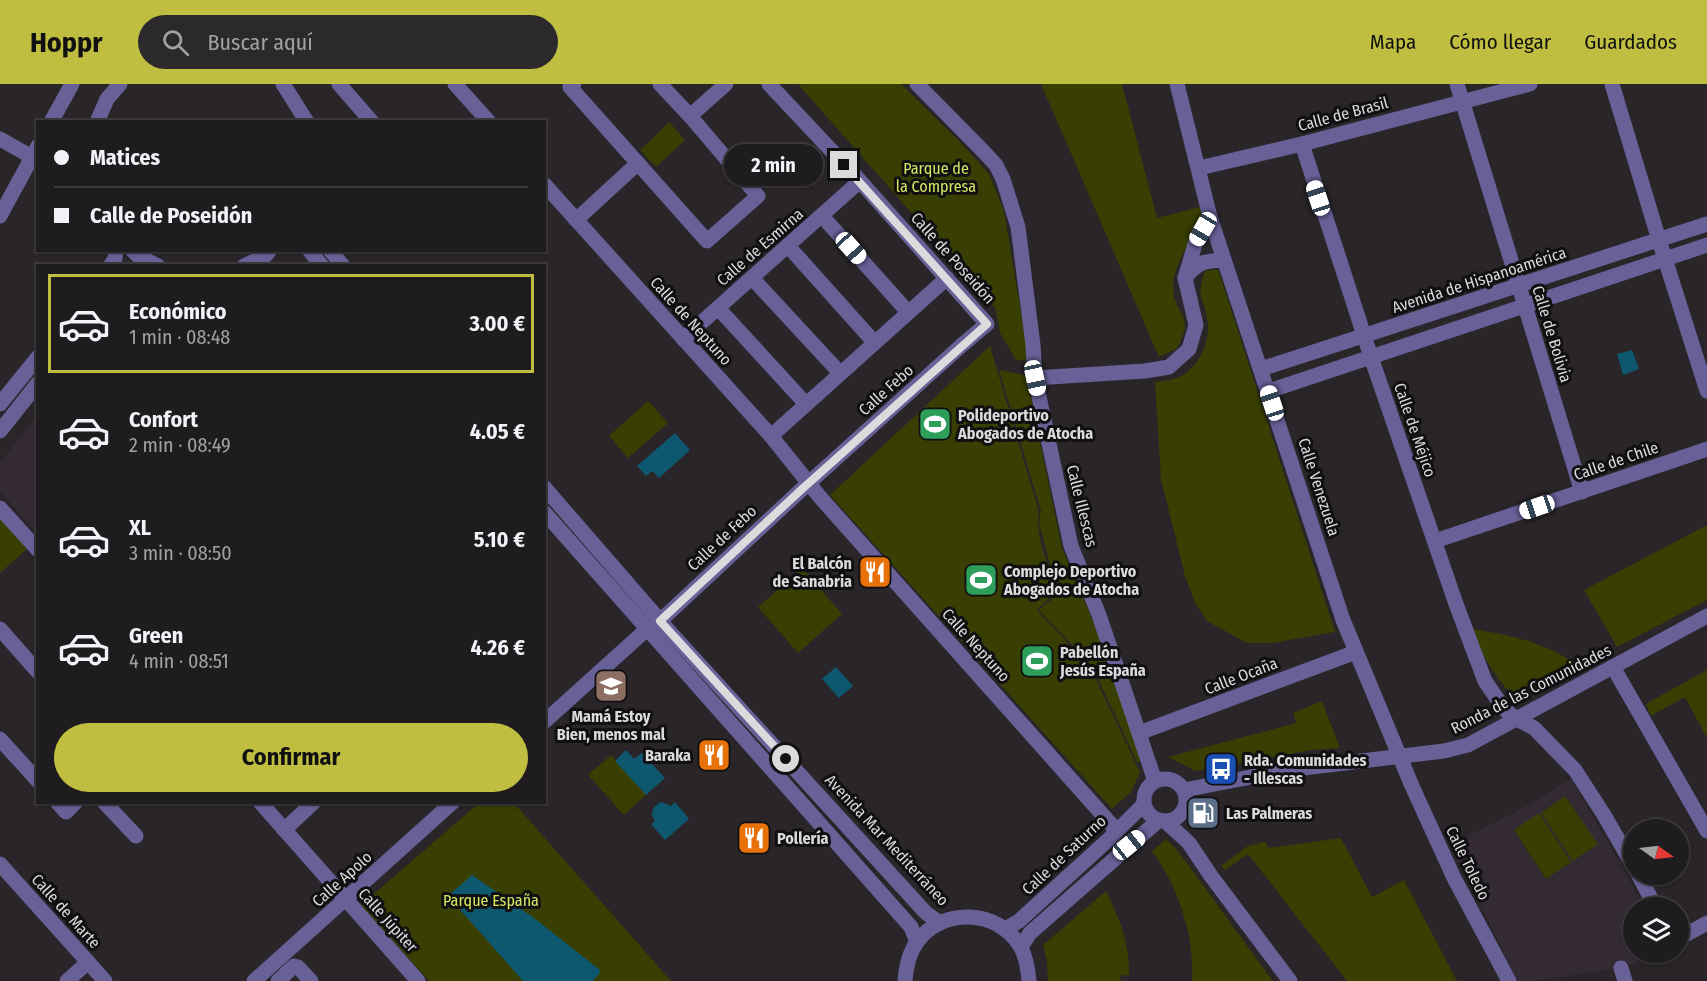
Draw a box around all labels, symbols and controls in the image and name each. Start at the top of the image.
search box [138,15,558,69]
text: Hoppr [30,26,102,59]
icon: search [159,26,192,59]
text: Buscar aquí [207,29,313,56]
text: Mapa [1370,29,1416,55]
text: Cómo llegar [1449,29,1551,55]
text: Guardados [1584,29,1677,55]
street label: Calle de Brasil [1296,93,1390,135]
text: Matices [90,144,160,171]
callout: 2 min [724,144,823,186]
route end [830,151,857,178]
text: 2 min [751,153,796,177]
park label: Parque de la Compresa [896,159,976,196]
car [1304,178,1332,218]
text: Calle de Poseidón [90,202,252,229]
street label: Calle de Esmirna [713,204,807,290]
street label: Calle de Poseidón [907,208,999,308]
car [1186,209,1220,249]
car [832,229,870,267]
street label: Avenida de Hispanoamérica [1390,243,1569,317]
street label: Calle de Neptuno [646,273,736,369]
street label: Calle de Bolivia [1528,283,1576,385]
icon: car [57,297,111,351]
text: Económico [129,298,227,325]
text: 3.00 € [469,310,525,337]
text: 1 min · 08:48 [129,325,230,349]
car [1022,359,1048,397]
street label: Calle Febo [855,361,917,419]
street label: Calle de Méjico [1390,380,1440,480]
car [1258,383,1286,423]
icon: car [57,405,111,459]
text: Confort [129,406,198,433]
sports icon: Polideportivo Abogados de Atocha [917,406,953,442]
place label: Polideportivo Abogados de Atocha [957,406,1093,443]
text: 4.05 € [470,418,525,445]
text: 2 min · 08:49 [129,433,231,457]
street label: Calle Venezuela [1294,436,1344,539]
street label: Calle de Chile [1571,438,1661,484]
street label: Calle Illescas [1063,463,1101,549]
car [1517,493,1557,521]
street label: Calle de Febo [684,501,760,575]
icon: car [57,513,111,567]
text: XL [129,514,151,541]
text: 5.10 € [474,526,525,553]
text: 3 min · 08:50 [129,541,232,565]
place label: El Balcón de Sanabria [773,554,852,591]
restaurant icon: El Balcón de Sanabria [857,554,893,590]
sports icon: Complejo Deportivo Abogados de Atocha [963,562,999,598]
place label: Complejo Deportivo Abogados de Atocha [1003,562,1139,599]
street label: Calle Neptuno [938,604,1014,686]
icon: car [57,621,111,675]
text: Green [129,622,183,649]
text: 4.26 € [471,634,525,661]
street label: Ronda de las Comunidades [1448,640,1614,738]
sports icon: Pabellón Jesús España [1019,643,1055,679]
place label: Pabellón Jesús España [1059,643,1146,680]
text: 4 min · 08:51 [129,649,229,673]
street label: Calle Ocaña [1202,653,1280,699]
school or university icon: Mamá Estoy Bien, menos mal [593,668,629,704]
place label: Mamá Estoy Bien, menos mal [557,707,666,744]
button: Confirmar [54,723,528,792]
restaurant icon: Baraka [696,737,732,773]
route start [772,745,799,772]
place label: Baraka [645,746,691,765]
bus stop icon: Rda. Comunidades - Illescas [1203,751,1239,787]
place label: Rda. Comunidades - Illescas [1244,751,1367,788]
street label: Avenida Mar Mediterráneo [821,770,953,910]
fuel station icon: Las Palmeras [1185,795,1221,831]
place label: Las Palmeras [1226,804,1312,823]
street label: Calle de Saturno [1018,811,1110,899]
north arrow [1623,819,1689,885]
map controls [1623,819,1689,963]
restaurant icon: Pollería [736,820,772,856]
street label: Calle Toledo [1442,823,1494,903]
car [1109,827,1149,863]
place label: Pollería [777,829,829,848]
street label: Calle Apolo [308,847,376,911]
street label: Calle de Marte [28,870,104,952]
street label: Calle Júpiter [354,884,422,956]
park label: Parque España [443,891,539,910]
button: layers [1623,897,1689,963]

